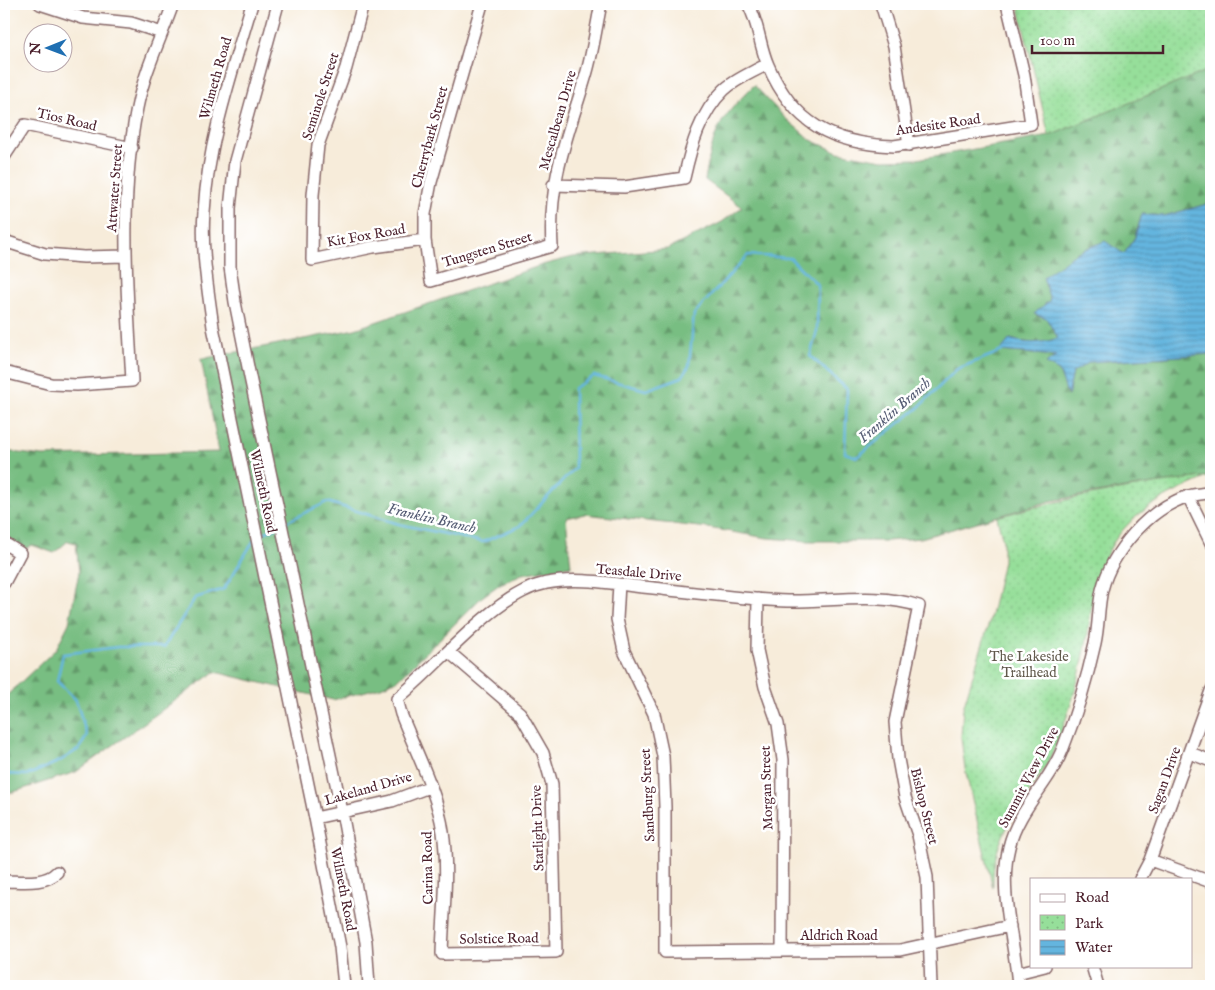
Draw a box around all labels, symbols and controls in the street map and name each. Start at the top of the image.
north arrow [22,22,72,72]
scale bar [1032,22,1164,54]
text: 100 m [1040,31,1076,50]
street label: Wilmeth Road [196,34,236,122]
text: N [27,42,45,55]
street label: Seminole Street [298,50,344,142]
street label: Mescalbean Drive [535,68,581,172]
street label: Cherrybark Street [408,84,452,190]
street label: Tios Road [35,104,99,136]
street label: Andesite Road [894,110,982,140]
street label: Attwater Street [103,143,127,234]
street label: Kit Fox Road [326,220,407,252]
street label: Tungsten Street [440,228,534,272]
water label: Franklin Branch [854,373,935,447]
street label: Wilmeth Road [245,448,281,535]
water label: Franklin Branch [386,499,478,538]
street label: Teasdale Drive [595,560,683,586]
park label: The Lakeside Trailhead [989,648,1069,682]
street label: Summit View Drive [995,723,1063,831]
street label: Sagan Drive [1145,744,1186,816]
street label: Morgan Street [757,745,777,831]
street label: Sandburg Street [637,748,659,842]
street label: Bishop Street [906,766,942,847]
street label: Lakeland Drive [322,768,415,810]
street label: Starlight Drive [527,784,548,871]
street label: Carina Road [418,831,438,905]
street label: Wilmeth Road [326,846,360,933]
legend [1030,878,1192,968]
text: Road [1075,888,1110,907]
text: Park [1075,914,1105,933]
street label: Aldrich Road [799,927,878,945]
street label: Solstice Road [459,929,539,949]
text: Water [1075,938,1113,957]

